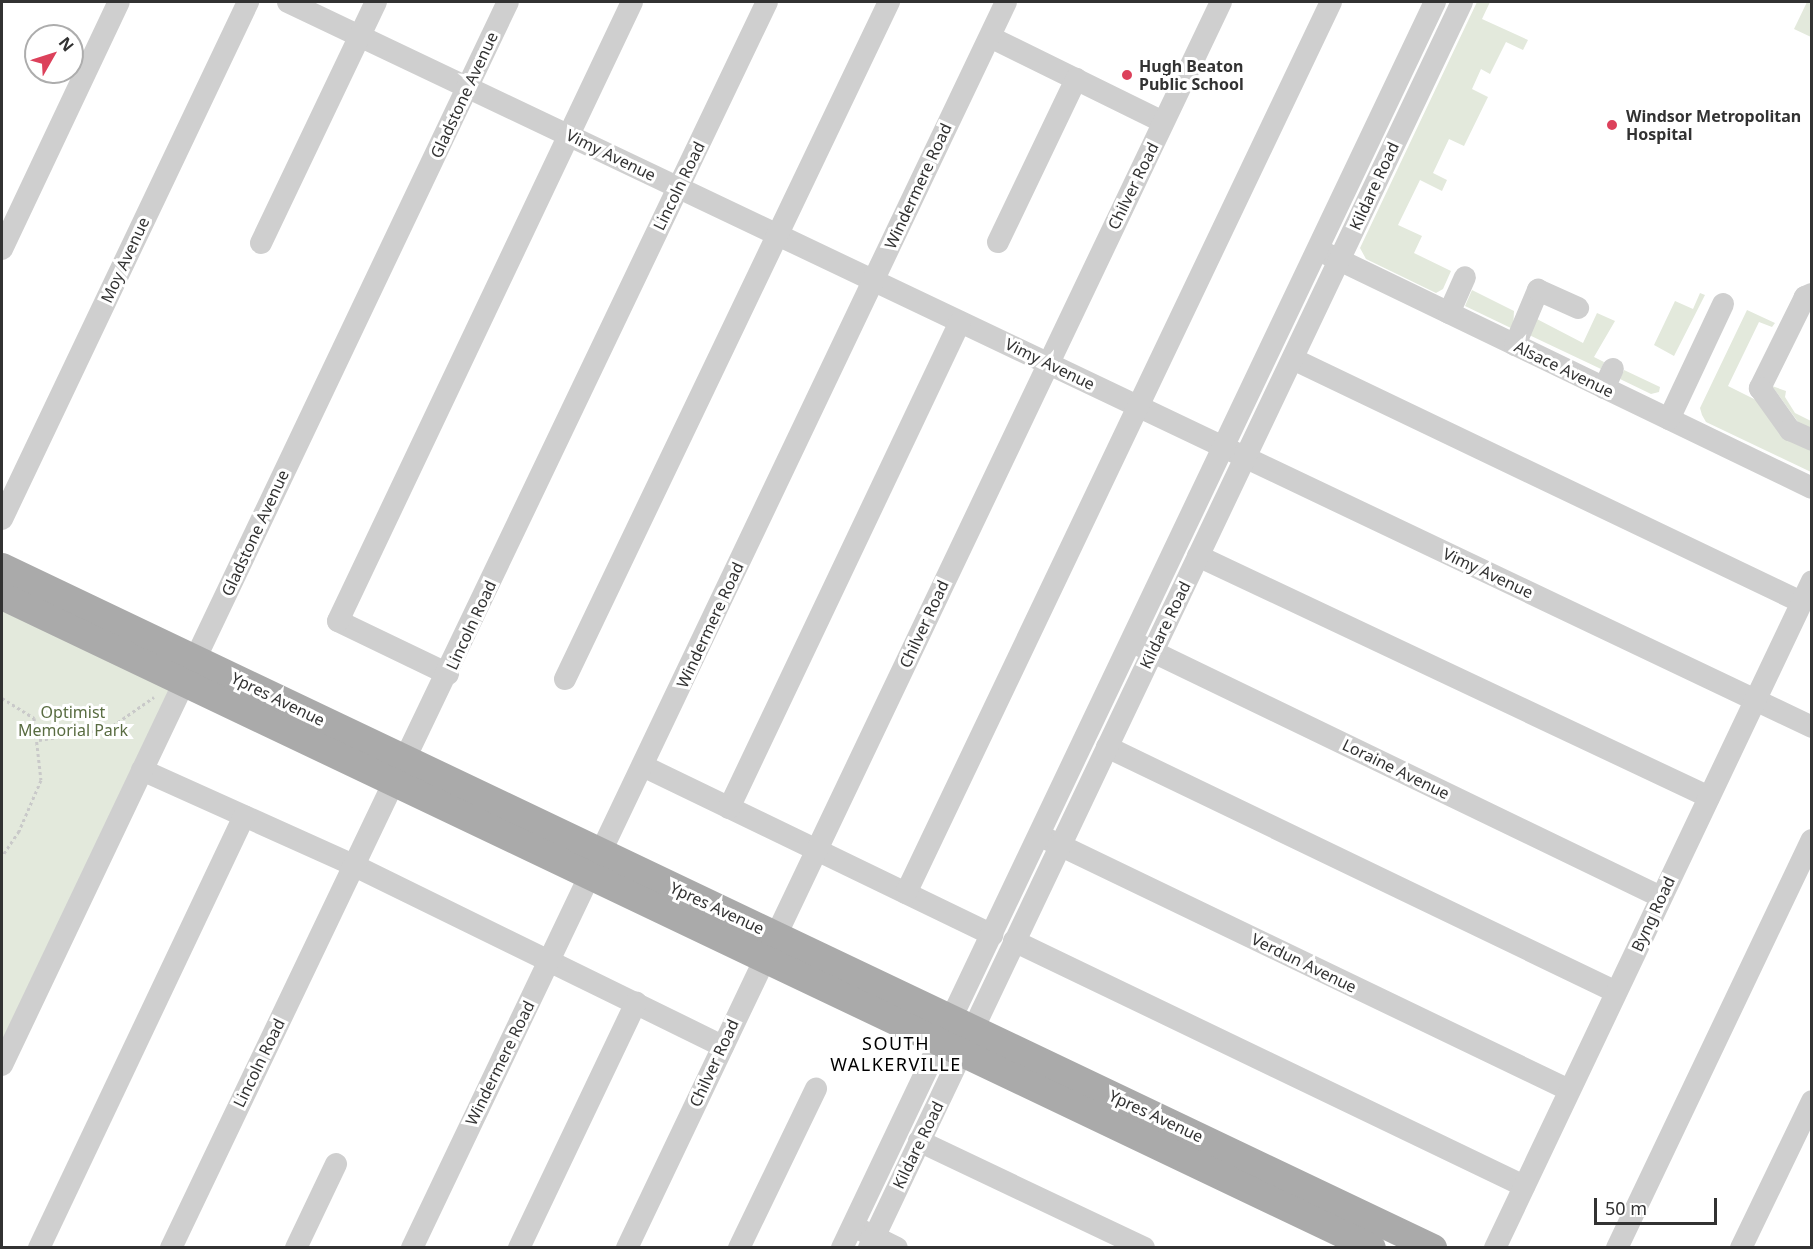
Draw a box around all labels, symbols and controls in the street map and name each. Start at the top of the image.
north arrow [24,24,84,84]
street label: Gladstone Avenue [426,29,502,161]
text: N [54,32,79,56]
place label: Hugh Beaton Public School [1139,56,1244,94]
marker: Hugh Beaton Public School [1120,68,1134,82]
place label: Windsor Metropolitan Hospital [1626,106,1801,144]
marker: Windsor Metropolitan Hospital [1603,116,1621,134]
street label: Windermere Road [881,120,955,252]
street label: Vimy Avenue [563,125,659,185]
street label: Lincoln Road [649,138,709,234]
street label: Chilver Road [1104,139,1162,233]
street label: Kildare Road [1345,139,1403,233]
street label: Moy Avenue [97,214,153,306]
street label: Vimy Avenue [1002,334,1098,394]
street label: Alsace Avenue [1511,337,1617,401]
street label: Gladstone Avenue [217,467,293,599]
street label: Vimy Avenue [1440,544,1536,602]
street label: Windermere Road [673,559,747,691]
street label: Lincoln Road [442,577,500,673]
street label: Chilver Road [895,577,953,671]
street label: Kildare Road [1136,578,1194,672]
street label: Ypres Avenue [228,668,328,730]
park label: Optimist Memorial Park [18,702,128,740]
street label: Loraine Avenue [1339,735,1453,803]
street label: Byng Road [1627,873,1679,955]
street label: Ypres Avenue [667,878,767,938]
street label: Verdun Avenue [1248,929,1360,997]
street label: Windermere Road [462,998,538,1128]
street label: Lincoln Road [229,1015,289,1111]
street label: Chilver Road [685,1016,743,1110]
district label: SOUTH WALKERVILLE [830,1033,962,1076]
street label: Ypres Avenue [1106,1086,1206,1146]
street label: Kildare Road [889,1098,947,1192]
scale bar [1597,1186,1720,1224]
text: 50 m [1605,1196,1647,1220]

